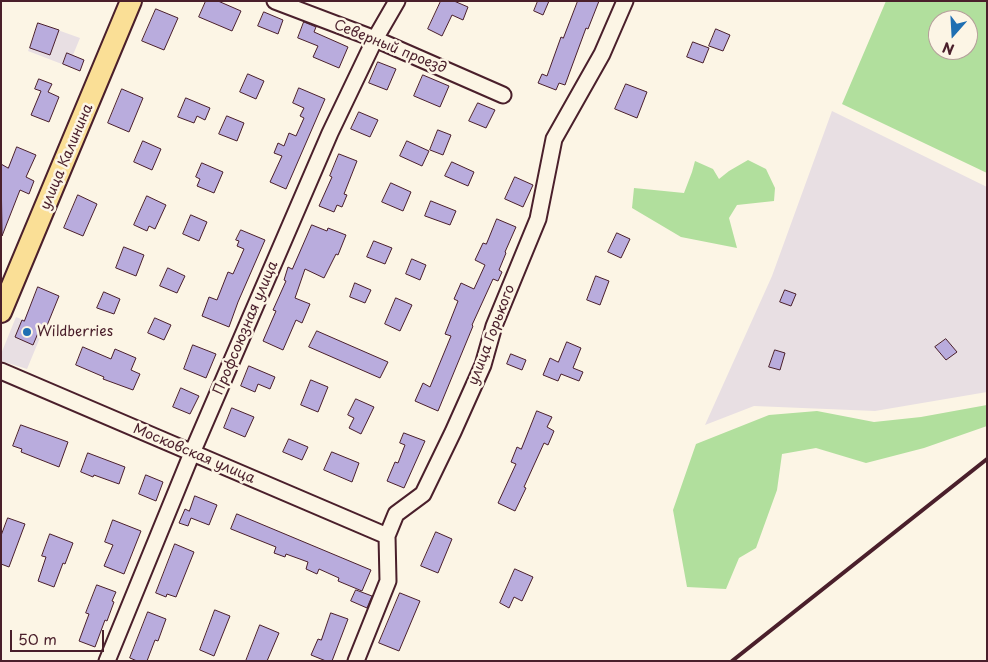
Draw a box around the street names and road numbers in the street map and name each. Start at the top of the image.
street label: Северный проезд [331,17,449,77]
street label: улица Калинина [37,102,97,212]
street label: Профсоюзная улица [210,258,282,398]
street label: улица Горького [465,282,519,388]
street label: Московская улица [131,421,257,487]

